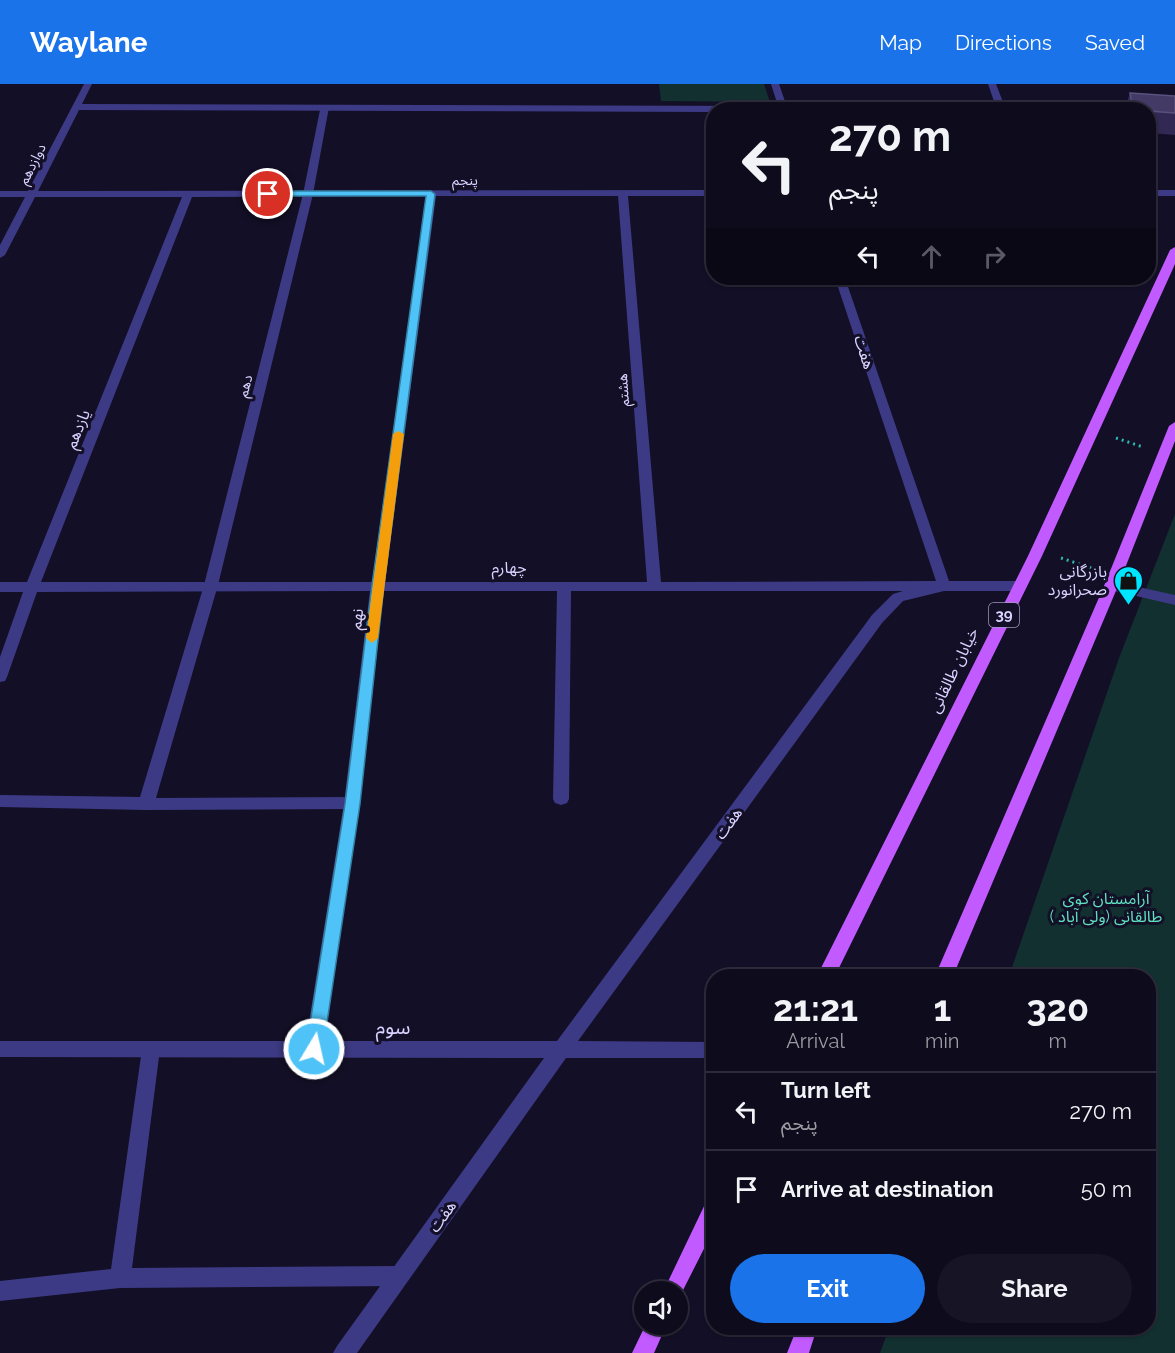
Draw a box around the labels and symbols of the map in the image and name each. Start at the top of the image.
street label: دوازدهم [15,141,52,188]
pin [242,168,293,219]
street label: پنجم [452,172,478,191]
street label: هفت [850,333,879,372]
street label: دهم [235,373,258,400]
street label: هشتم [614,373,635,407]
street label: یازدهم [61,407,97,453]
street label: چهارم [491,558,527,580]
place label: بازرگانی صحرانورد [1048,562,1107,599]
shop icon: بازرگانی صحرانورد [1112,564,1144,606]
road number: 39 [989,603,1019,627]
street label: نهم [346,607,370,631]
street label: خیابان طالقانی [925,625,982,716]
street label: هفت [711,804,746,843]
park label: آرامستان کوی طالقانی (ولی آباد ) [1050,889,1162,926]
street label: سوم [376,1015,410,1042]
position arrow [282,1017,346,1081]
street label: هفت [425,1197,460,1236]

